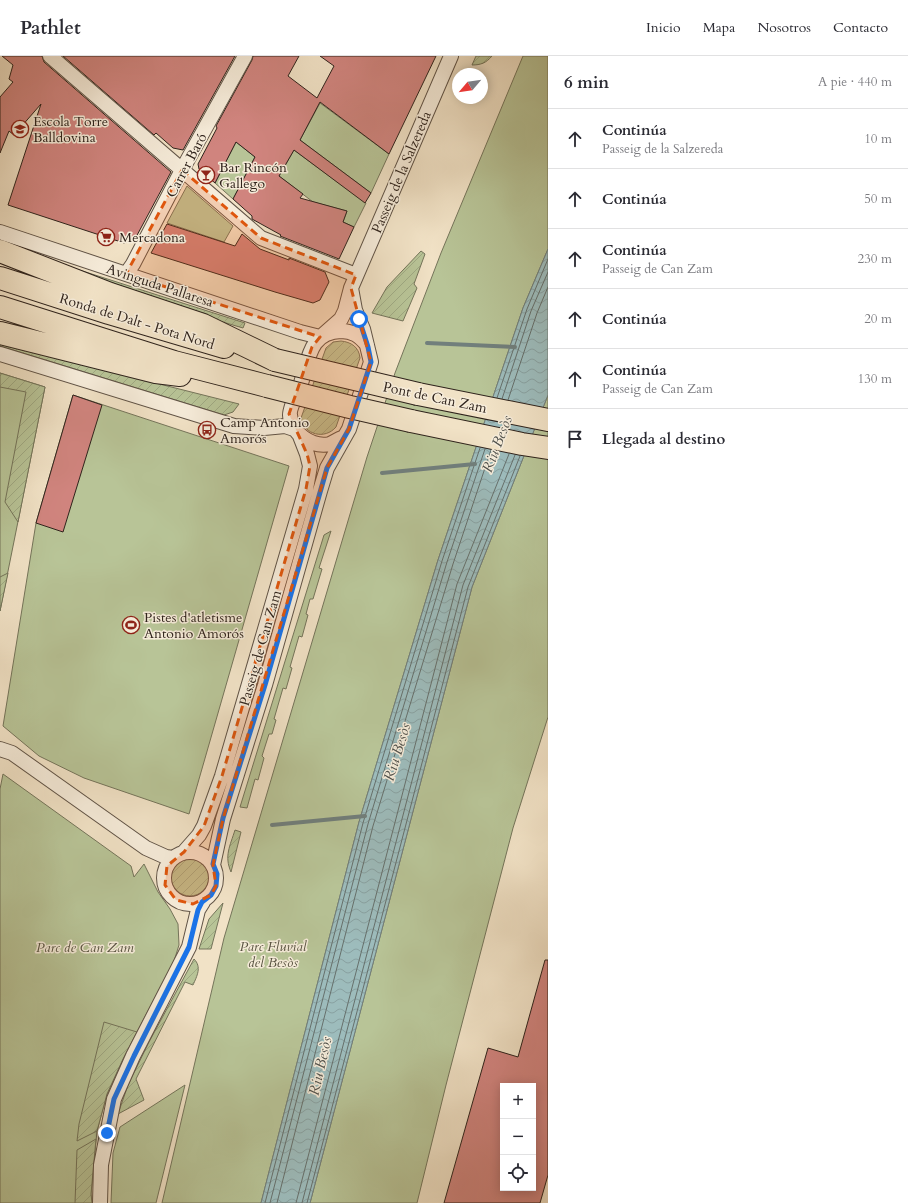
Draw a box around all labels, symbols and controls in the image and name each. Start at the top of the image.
text: Pathlet [20,15,81,41]
text: Inicio [646,18,681,37]
text: Mapa [703,18,735,37]
text: Nosotros [757,18,811,37]
text: Contacto [833,18,888,37]
north arrow [452,68,488,104]
text: 6 min [564,71,609,94]
text: A pie · 440 m [818,73,892,91]
street label: Passeig de la Salzereda [367,108,436,236]
place label: Escola Torre Balldovina [33,112,108,147]
school or university icon: Escola Torre Balldovina [10,119,30,139]
text: Continúa [602,120,667,140]
icon: ahead [564,128,586,150]
street label: Carrer Baró [162,129,212,201]
text: 10 m [864,130,892,148]
text: Passeig de la Salzereda [602,140,723,158]
place label: Bar Rincón Gallego [219,158,287,193]
bar icon: Bar Rincón Gallego [196,165,216,185]
icon: ahead [564,188,586,210]
text: Continúa [602,189,667,209]
text: 50 m [864,190,892,208]
supermarket icon: Mercadona [96,227,116,247]
place label: Mercadona [119,228,185,247]
text: Continúa [602,240,667,260]
icon: ahead [564,248,586,270]
text: 230 m [858,250,892,268]
street label: Avinguda Pallaresa [104,259,216,312]
text: Passeig de Can Zam [602,260,713,278]
street label: Ronda de Dalt - Pota Nord [57,289,217,354]
icon: ahead [564,308,586,330]
text: Continúa [602,309,667,329]
route start [350,310,368,328]
text: 20 m [864,310,892,328]
text: Continúa [602,360,667,380]
icon: ahead [564,368,586,390]
text: 130 m [858,370,892,388]
street label: Pont de Can Zam [381,377,489,418]
text: Passeig de Can Zam [602,380,713,398]
place label: Camp Antonio Amorós [220,413,310,448]
water label: Riu Besòs [477,413,517,475]
bus stop icon: Camp Antonio Amorós [197,420,217,440]
icon: arrive [564,428,586,450]
text: Llegada al destino [602,429,725,449]
street label: Passeig de Can Zam [235,588,286,708]
place label: Pistes d'atletisme Antonio Amorós [144,608,244,643]
sports icon: Pistes d'atletisme Antonio Amorós [121,615,141,635]
water label: Riu Besòs [379,721,415,783]
park label: Parc Fluvial del Besòs [240,937,308,972]
park label: Parc de Can Zam [36,938,134,957]
water label: Riu Besòs [304,1035,336,1097]
map controls [500,1083,536,1191]
button: + [500,1083,536,1119]
button: − [500,1119,536,1155]
route end [98,1124,116,1142]
button: locate [500,1155,536,1191]

